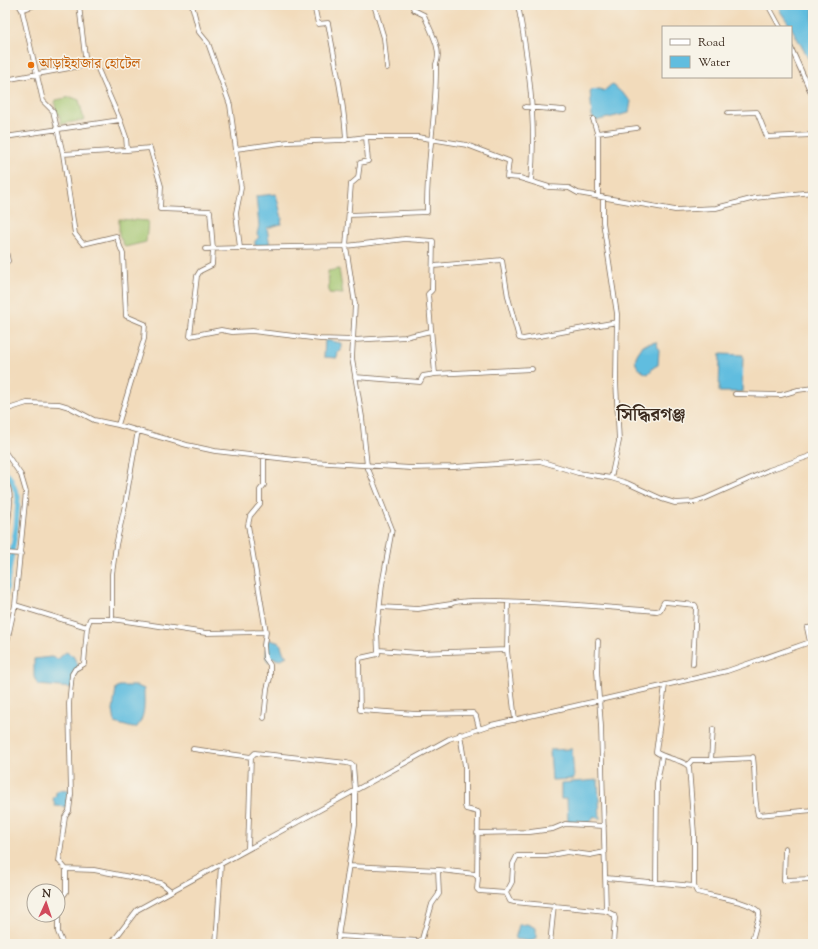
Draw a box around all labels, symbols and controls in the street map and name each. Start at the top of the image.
legend [662,26,792,78]
text: Road [698,34,725,52]
place label: আড়াইহাজার হোটেল [38,54,142,75]
text: Water [698,54,731,72]
marker: আড়াইহাজার হোটেল [26,60,36,70]
district label: সিদ্ধিরগঞ্জ [615,403,686,429]
north arrow [26,883,66,923]
text: N [41,886,51,902]

